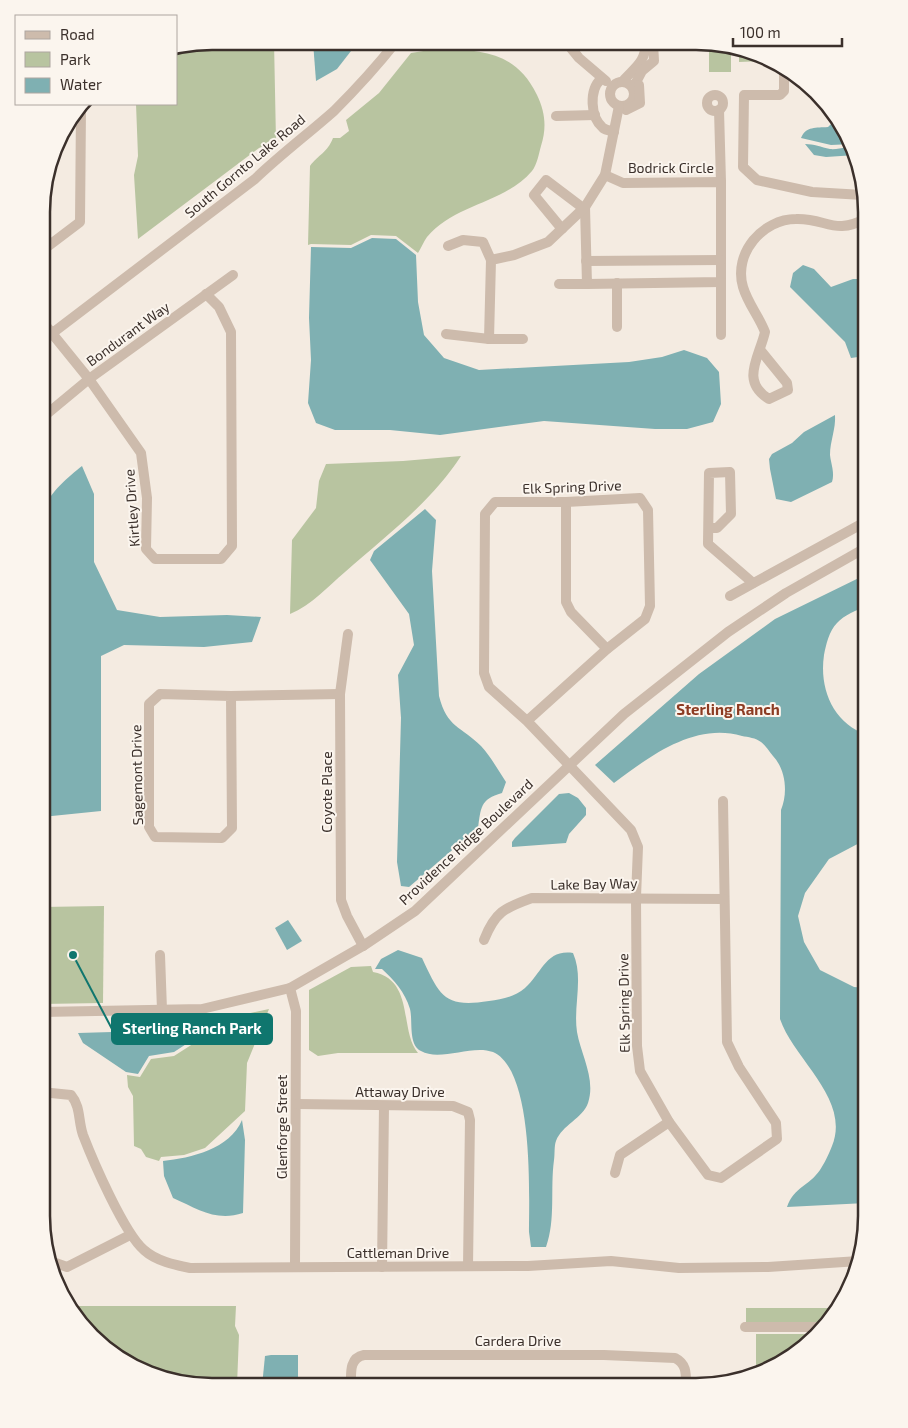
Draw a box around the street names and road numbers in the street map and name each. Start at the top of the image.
street label: South Gornto Lake Road [181,110,308,221]
street label: Bodrick Circle [628,159,714,176]
street label: Bondurant Way [83,297,173,369]
street label: Kirtley Drive [120,469,143,547]
street label: Elk Spring Drive [522,476,622,497]
street label: Sagemont Drive [127,724,146,826]
street label: Coyote Place [318,751,335,833]
street label: Providence Ridge Boulevard [395,775,536,908]
street label: Lake Bay Way [550,874,638,893]
street label: Elk Spring Drive [614,953,633,1053]
street label: Glenforge Street [273,1075,290,1179]
street label: Attaway Drive [355,1083,445,1100]
street label: Cattleman Drive [347,1244,449,1261]
street label: Cardera Drive [475,1332,561,1349]

